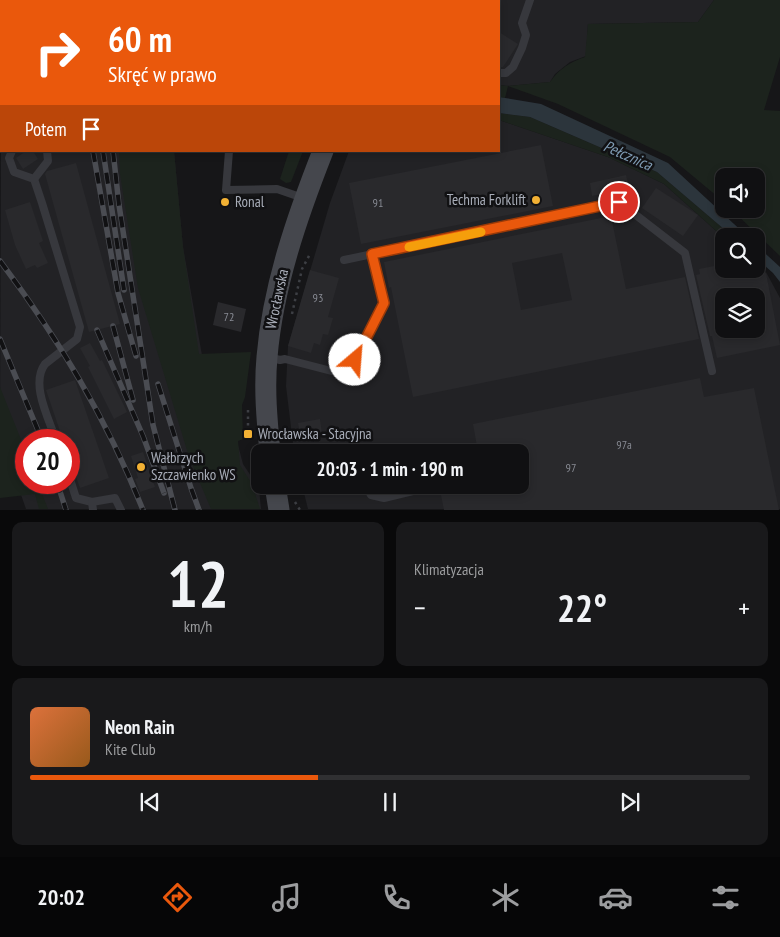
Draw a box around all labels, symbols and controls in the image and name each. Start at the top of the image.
text: 60 m [108,16,172,62]
icon: right [25,20,90,85]
text: Skręć w prawo [108,60,217,88]
icon: arrive [77,115,105,143]
text: Potem [25,117,67,141]
water label: Pełcznica [601,135,657,175]
map controls [715,168,765,338]
button: sound [715,168,765,218]
pin [598,181,640,223]
icon: arrive [605,188,633,216]
place label: Techma Forklift [447,190,526,209]
place label: Ronal [235,192,265,211]
marker: Techma Forklift [530,194,542,206]
house number: 91 [373,195,383,210]
marker: Ronal [219,196,231,208]
button: search [715,228,765,278]
street label: Wrocławska [261,267,292,331]
button: layers [715,288,765,338]
house number: 93 [313,290,323,305]
house number: 72 [224,309,234,324]
position arrow [328,333,380,385]
place label: Wrocławska - Stacyjna [258,424,372,443]
marker: Wrocławska - Stacyjna [242,428,254,440]
speed limit sign: 20 [15,429,80,494]
house number: 97a [616,437,632,452]
place label: Wałbrzych Szczawienko WS [151,448,236,484]
text: 20:03 · 1 min · 190 m [317,457,463,481]
house number: 97 [566,460,576,475]
marker: Wałbrzych Szczawienko WS [135,461,147,473]
text: 12 [167,541,229,625]
text: Klimatyzacja [414,559,484,579]
text: 22° [557,583,607,632]
text: − [414,589,426,626]
text: + [738,589,750,626]
text: km/h [184,616,212,636]
text: Neon Rain [105,715,174,739]
text: Kite Club [105,739,156,759]
icon: previous [136,788,164,816]
icon: pause [376,788,404,816]
icon: next [616,788,644,816]
icon: directions [160,880,195,915]
icon: music [269,880,304,915]
icon: phone [379,880,414,915]
icon: climate [488,880,523,915]
icon: car [598,880,633,915]
icon: filters [708,880,743,915]
text: 20:02 [37,883,85,911]

